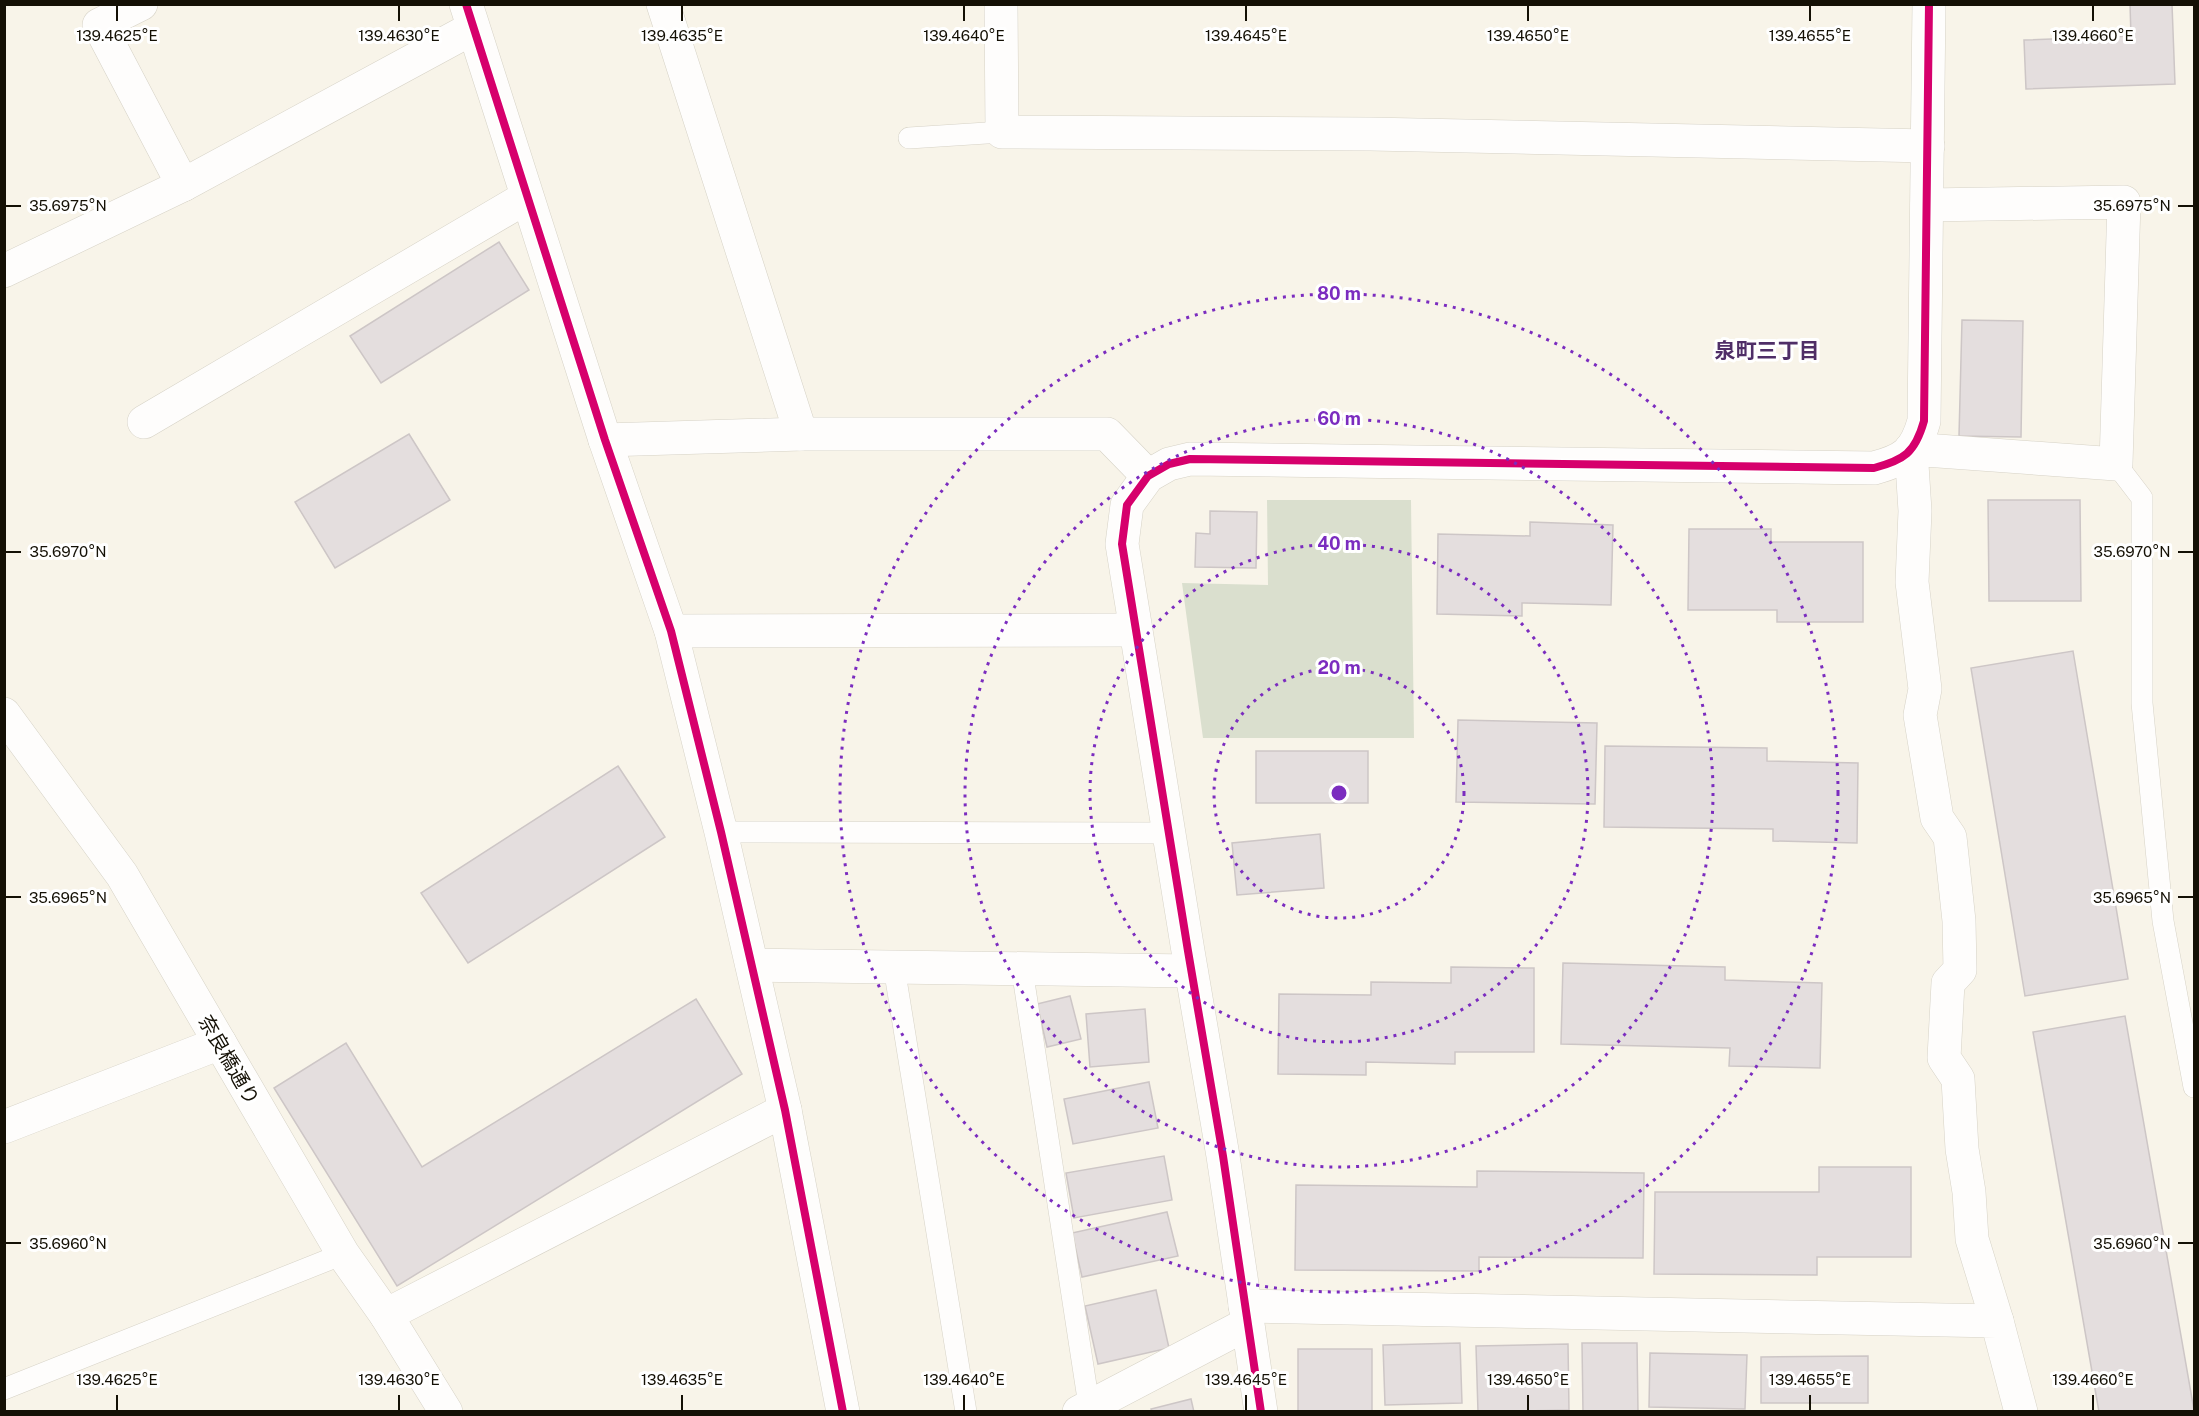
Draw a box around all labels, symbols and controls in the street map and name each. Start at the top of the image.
text: 139.4625°E [76,27,158,44]
text: 139.4630°E [358,27,440,44]
text: 139.4635°E [641,27,723,44]
text: 139.4640°E [923,27,1005,44]
text: 139.4645°E [1205,27,1287,44]
text: 139.4650°E [1487,27,1569,44]
text: 139.4655°E [1769,27,1851,44]
text: 139.4660°E [2052,27,2134,44]
text: 35.6975°N [29,197,107,214]
text: 35.6975°N [2093,197,2171,214]
text: 80 m [1317,283,1361,304]
district label: 泉町三丁目 [1715,338,1820,363]
text: 60 m [1317,408,1361,429]
text: 40 m [1317,533,1361,554]
text: 35.6970°N [30,543,106,560]
text: 35.6970°N [2094,543,2170,560]
text: 20 m [1317,657,1361,678]
centre of rings [1329,783,1349,803]
text: 35.6965°N [29,889,107,906]
text: 35.6965°N [2093,889,2171,906]
street label: 奈良橋通り [194,1011,264,1109]
text: 35.6960°N [29,1235,107,1252]
text: 35.6960°N [2093,1235,2171,1252]
text: 139.4625°E [76,1371,158,1388]
text: 139.4630°E [358,1371,440,1388]
text: 139.4635°E [641,1371,723,1388]
text: 139.4640°E [923,1371,1005,1388]
text: 139.4645°E [1205,1371,1287,1388]
text: 139.4650°E [1487,1371,1569,1388]
text: 139.4655°E [1769,1371,1851,1388]
text: 139.4660°E [2052,1371,2134,1388]

